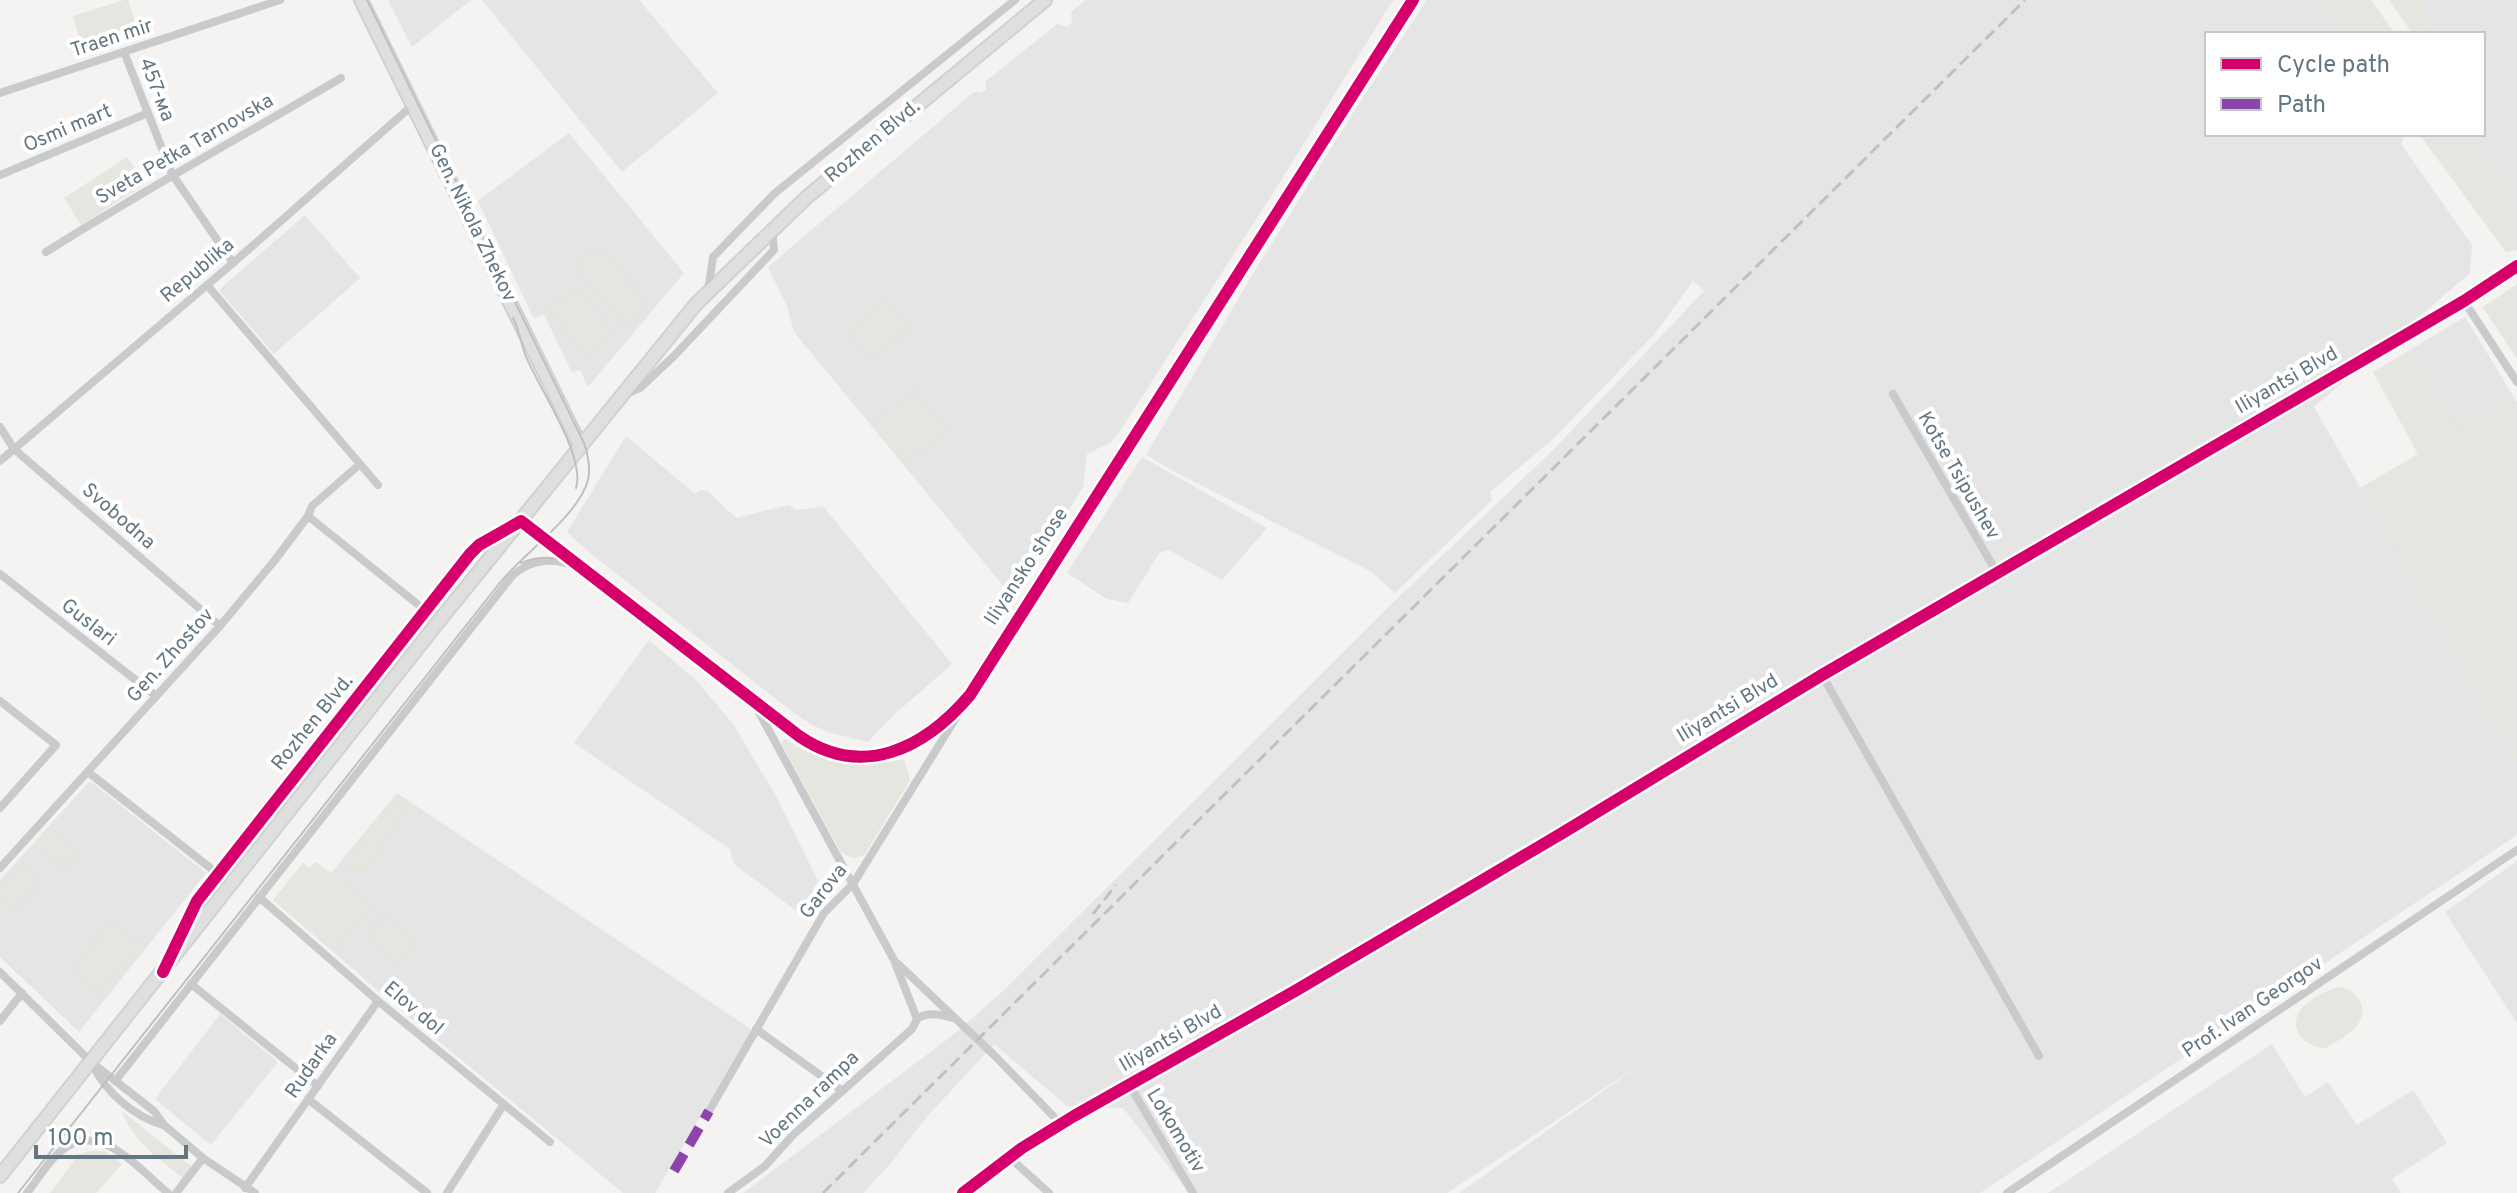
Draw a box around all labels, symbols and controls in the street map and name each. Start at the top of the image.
street label: Traen mir [68,13,157,64]
legend [2205,32,2485,136]
text: Cycle path [2277,51,2390,81]
street label: 457-ма [132,54,180,126]
street label: Sveta Petka Tarnovska [91,88,279,212]
text: Path [2277,91,2326,121]
street label: Rozhen Blvd. [820,95,926,189]
street label: Osmi mart [20,99,116,159]
street label: Gen. Nikola Zhekov [422,140,522,306]
street label: Republika [156,233,240,309]
street label: Iliyantsi Blvd [2231,341,2343,421]
street label: Kotse Tsipushev [1911,407,2005,545]
street label: Svobodna [76,478,160,556]
street label: Iliyansko shose [979,503,1075,631]
street label: Guslari [55,593,121,653]
street label: Gen. Zhostov [122,603,220,709]
street label: Iliyantsi Blvd [1672,668,1784,750]
street label: Rozhen Blvd. [266,670,360,776]
street label: Garova [794,859,854,925]
street label: Prof. Ivan Georgov [2178,951,2328,1065]
street label: Elov dol [377,976,449,1042]
street label: Iliyantsi Blvd [1115,999,1227,1079]
street label: Rudarka [280,1028,344,1104]
street label: Voenna rampa [755,1046,865,1154]
street label: Lokomotiv [1140,1084,1210,1178]
scale bar [36,1109,186,1159]
text: 100 m [48,1124,114,1154]

